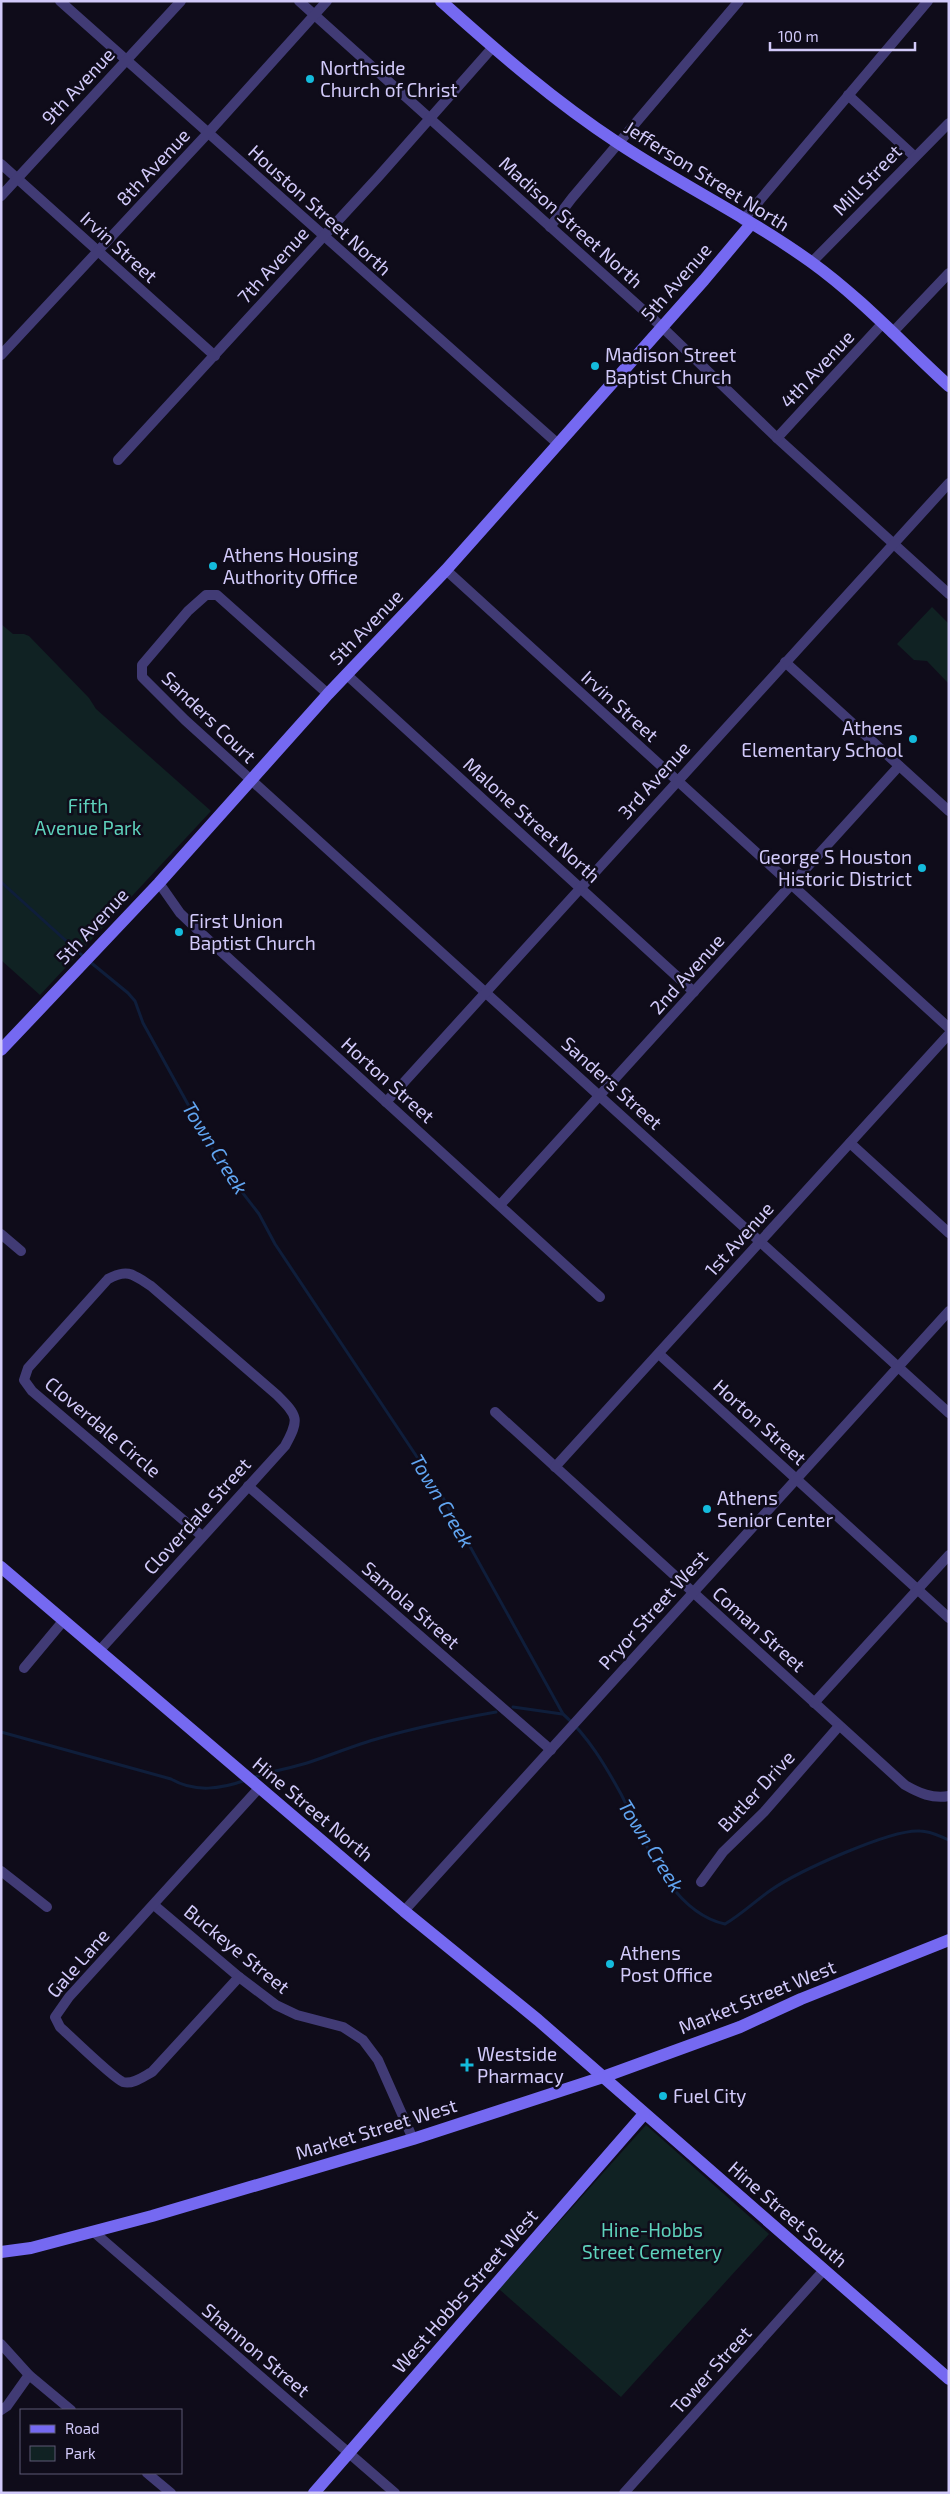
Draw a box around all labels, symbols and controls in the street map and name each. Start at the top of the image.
scale bar [770,20,915,52]
text: 100 m [778,27,819,45]
street label: 9th Avenue [36,42,119,129]
place label: Northside Church of Christ [320,56,458,101]
marker: Northside Church of Christ [304,73,316,85]
street label: Jefferson Street North [620,115,794,236]
street label: 8th Avenue [111,123,194,210]
street label: Houston Street North [244,139,397,280]
street label: Mill Street [827,140,906,220]
street label: Madison Street North [495,151,648,292]
street label: Irvin Street [76,206,163,287]
street label: 7th Avenue [232,221,313,308]
street label: 5th Avenue [635,238,716,325]
street label: 4th Avenue [775,325,858,412]
place label: Madison Street Baptist Church [605,343,736,388]
marker: Madison Street Baptist Church [589,360,601,372]
place label: Athens Housing Authority Office [223,543,359,588]
marker: Athens Housing Authority Office [207,560,219,572]
street label: 5th Avenue [324,584,407,669]
street label: Irvin Street [577,665,664,746]
street label: Sanders Court [157,666,261,767]
place label: Athens Elementary School [741,716,903,761]
marker: Athens Elementary School [907,733,919,745]
street label: 3rd Avenue [613,736,694,823]
street label: Malone Street North [459,752,605,887]
park label: Fifth Avenue Park [35,794,142,839]
place label: George S Houston Historic District [759,845,912,890]
marker: George S Houston Historic District [916,862,928,874]
street label: 5th Avenue [51,883,133,969]
place label: First Union Baptist Church [189,909,316,954]
marker: First Union Baptist Church [173,926,185,938]
street label: 2nd Avenue [645,929,729,1019]
street label: Sanders Street [557,1031,667,1134]
street label: Horton Street [337,1032,440,1127]
water label: Town Creek [178,1097,254,1198]
street label: 1st Avenue [699,1197,778,1281]
street label: Cloverdale Circle [41,1371,166,1482]
street label: Horton Street [709,1374,812,1469]
water label: Town Creek [406,1449,480,1551]
street label: Cloverdale Street [138,1453,255,1579]
place label: Athens Senior Center [717,1486,833,1531]
marker: Athens Senior Center [701,1503,713,1515]
street label: Pryor Street West [593,1545,712,1674]
street label: Samola Street [358,1556,465,1653]
street label: Coman Street [708,1581,810,1676]
street label: Butler Drive [712,1745,799,1836]
street label: Hine Street North [248,1752,378,1866]
water label: Town Creek [614,1795,690,1896]
street label: Buckeye Street [180,1899,295,1998]
street label: Gale Lane [41,1923,114,2002]
place label: Athens Post Office [620,1941,713,1986]
street label: Market Street West [675,1955,839,2039]
marker: Athens Post Office [604,1958,616,1970]
place label: Westside Pharmacy [477,2042,564,2087]
marker: Westside Pharmacy [461,2059,473,2071]
place label: Fuel City [673,2084,746,2107]
marker: Fuel City [657,2090,669,2102]
street label: Market Street West [292,2093,459,2164]
street label: Hine Street South [724,2156,853,2272]
street label: West Hobbs Street West [387,2204,542,2377]
park label: Hine-Hobbs Street Cemetery [582,2218,722,2263]
street label: Shannon Street [198,2298,315,2401]
street label: Tower Street [665,2321,756,2418]
legend [20,2409,182,2474]
text: Road [65,2419,100,2437]
text: Park [65,2444,96,2462]

